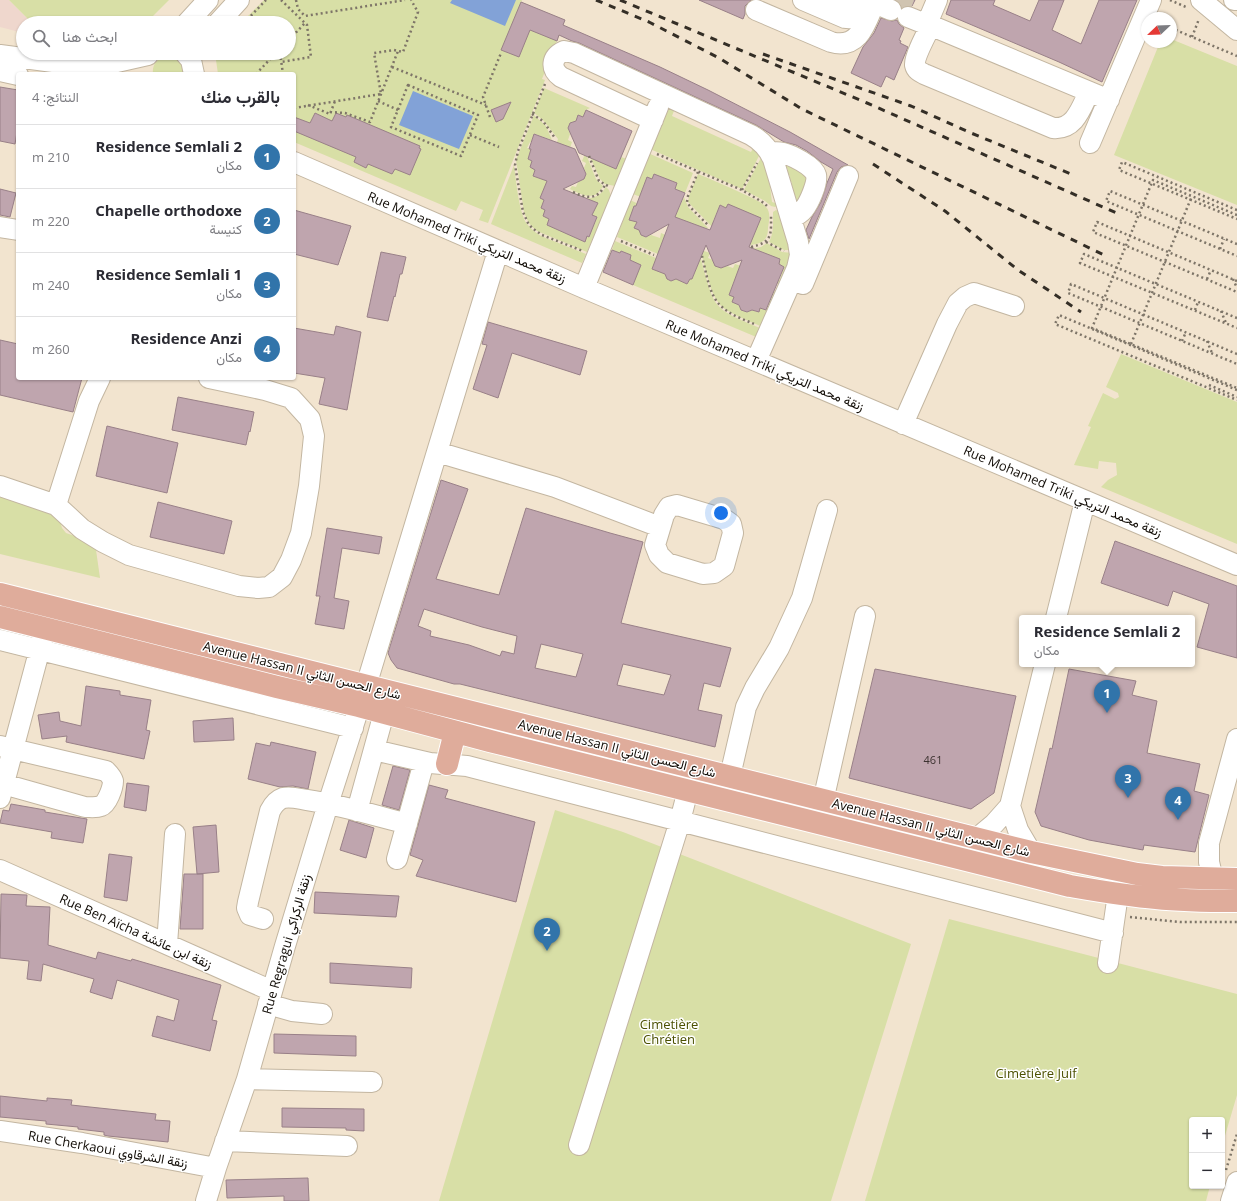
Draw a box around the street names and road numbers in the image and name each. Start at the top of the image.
street label: Rue Mohamed Triki زنقة محمد التريكي [364,187,569,289]
street label: Rue Mohamed Triki زنقة محمد التريكي [662,315,867,417]
street label: Rue Mohamed Triki زنقة محمد التريكي [960,441,1165,543]
street label: Avenue Hassan II شارع الحسن الثاني [201,637,403,705]
street label: Avenue Hassan II شارع الحسن الثاني [516,715,718,783]
street label: Avenue Hassan II شارع الحسن الثاني [830,794,1032,862]
street label: Rue Regragui زنقة الركراكي [257,872,317,1017]
street label: Rue Ben Aïcha زنقة ابن عائشة [57,889,215,973]
street label: Rue Cherkaoui زنقة الشرقاوي [26,1126,189,1174]

